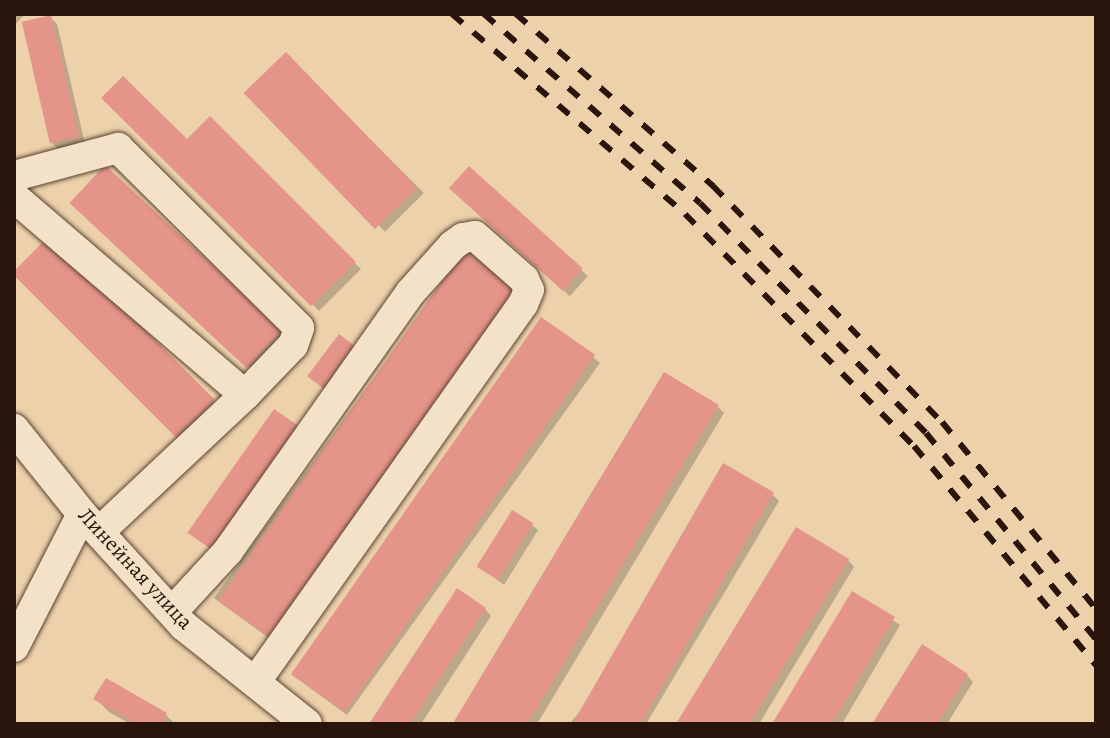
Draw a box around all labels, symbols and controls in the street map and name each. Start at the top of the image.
street label: Линейная улица [72,503,198,635]

